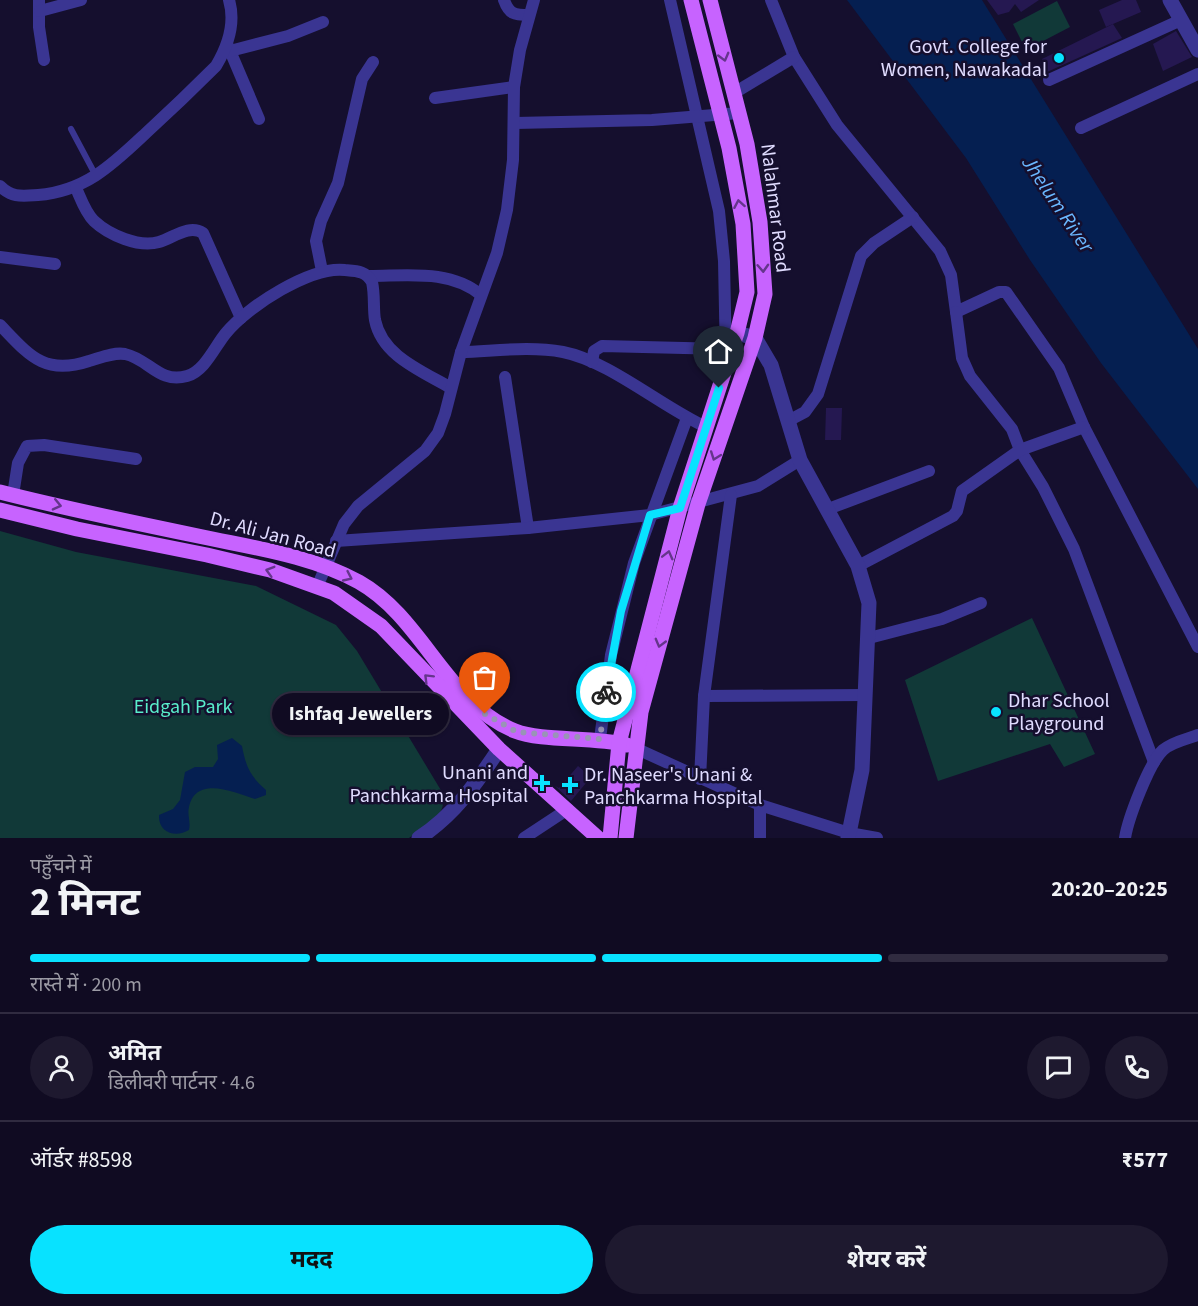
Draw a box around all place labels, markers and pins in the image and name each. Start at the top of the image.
place label: Govt. College for Women, Nawakadal [881,33,1047,84]
marker: Govt. College for Women, Nawakadal [1052,51,1066,65]
pin [693,326,744,388]
pin [459,652,510,714]
place label: Dhar School Playground [1008,687,1110,738]
callout: Ishfaq Jewellers [272,693,449,735]
marker: Dhar School Playground [989,705,1003,719]
place label: Unani and Panchkarma Hospital [349,759,528,810]
place label: Dr. Naseer's Unani & Panchkarma Hospital [584,761,763,812]
marker: Unani and Panchkarma Hospital [533,774,551,792]
marker: Dr. Naseer's Unani & Panchkarma Hospital [561,776,579,794]

